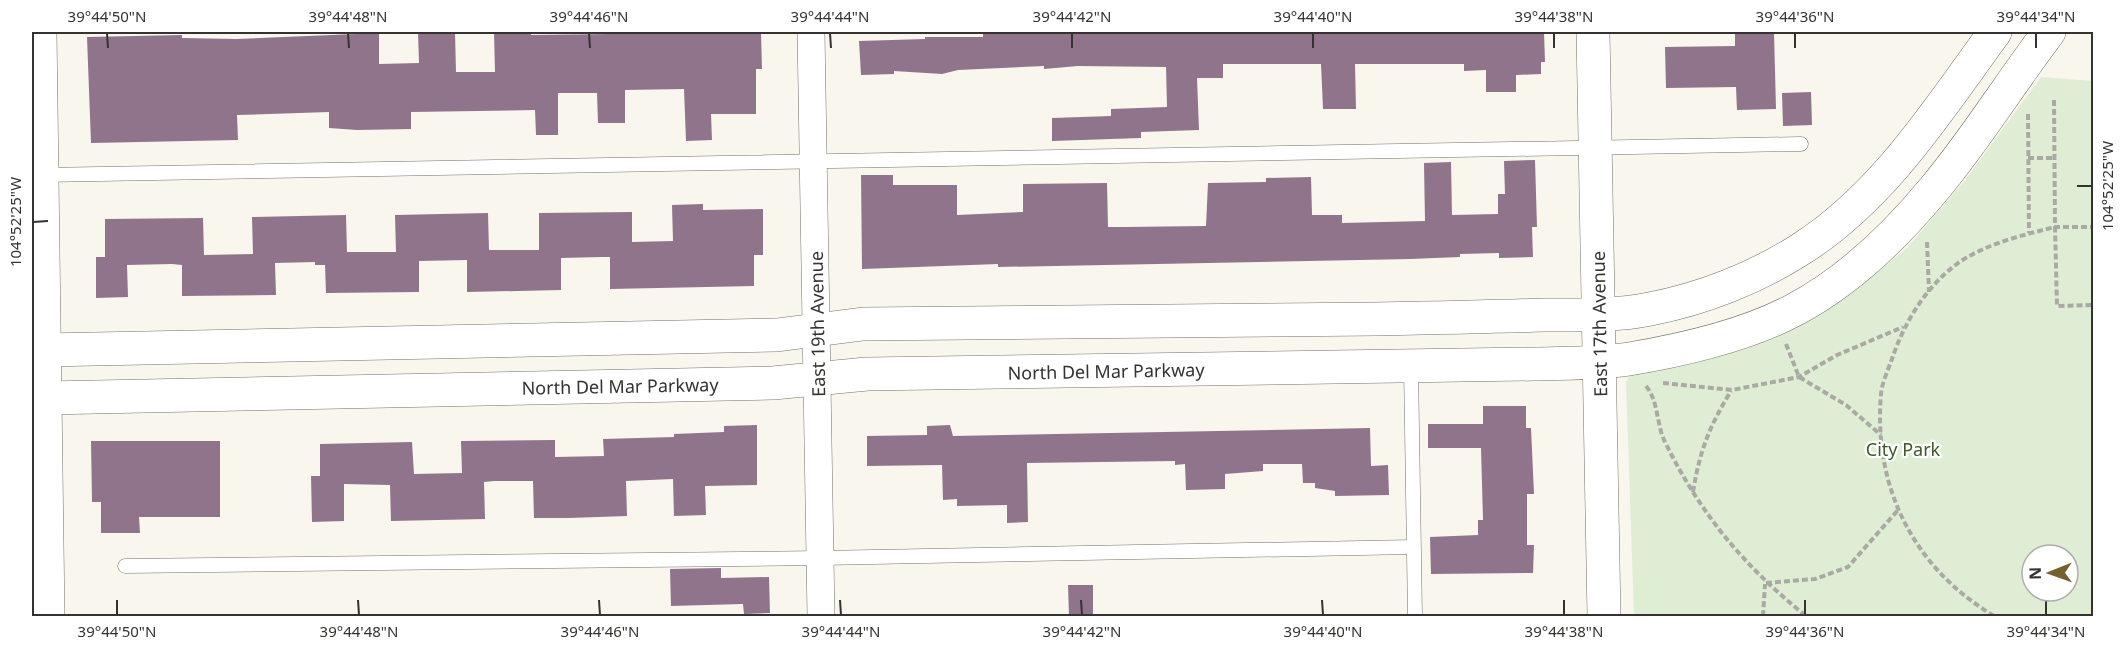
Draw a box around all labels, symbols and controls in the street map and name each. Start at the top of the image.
text: 39°44'50"N [68,6,146,26]
text: 39°44'48"N [309,6,387,26]
text: 39°44'46"N [550,6,628,26]
text: 39°44'44"N [791,6,869,26]
text: 39°44'42"N [1033,6,1111,26]
text: 39°44'40"N [1274,6,1352,26]
text: 39°44'38"N [1515,6,1593,26]
text: 39°44'36"N [1756,6,1834,26]
text: 39°44'34"N [1997,6,2075,26]
text: 104°52'25"W [2097,141,2117,231]
text: 104°52'25"W [5,177,25,267]
street label: East 19th Avenue [804,251,830,397]
street label: East 17th Avenue [1586,251,1612,397]
street label: North Del Mar Parkway [1007,357,1205,385]
street label: North Del Mar Parkway [521,372,719,400]
park label: City Park [1866,437,1941,461]
north arrow [2020,543,2080,603]
text: N [2024,567,2046,580]
text: 39°44'50"N [78,621,156,641]
text: 39°44'48"N [320,621,398,641]
text: 39°44'46"N [561,621,639,641]
text: 39°44'44"N [802,621,880,641]
text: 39°44'42"N [1043,621,1121,641]
text: 39°44'40"N [1284,621,1362,641]
text: 39°44'38"N [1525,621,1603,641]
text: 39°44'36"N [1766,621,1844,641]
text: 39°44'34"N [2007,621,2085,641]

